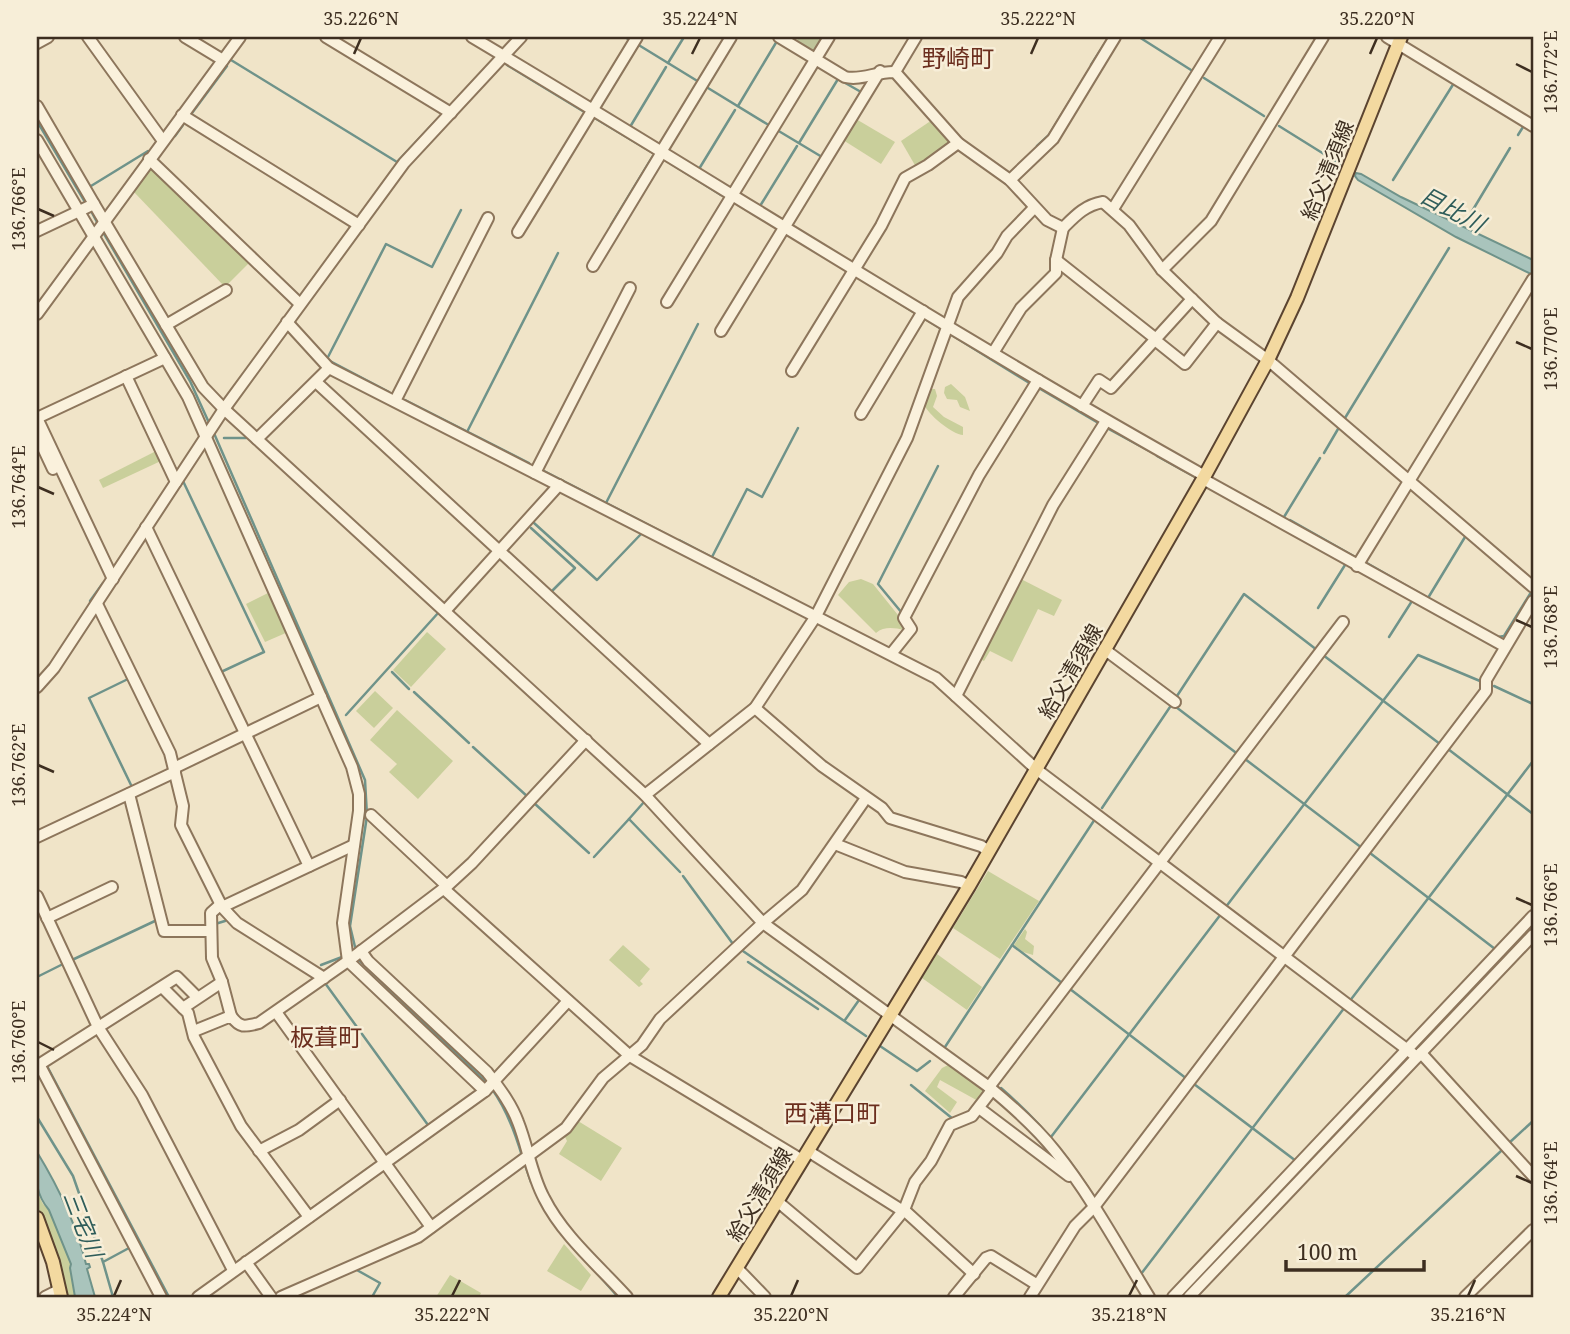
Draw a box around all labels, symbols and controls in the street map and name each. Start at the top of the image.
text: 35.226°N [323,6,399,30]
text: 35.224°N [662,6,738,30]
text: 35.222°N [1000,6,1076,30]
text: 35.220°N [1339,6,1415,30]
text: 136.772°E [1538,30,1562,114]
district label: 野崎町 [922,41,994,74]
street label: 給父清須線 [1294,116,1360,224]
text: 136.766°E [6,167,30,251]
water label: 目比川 [1415,179,1494,241]
text: 136.770°E [1538,307,1562,391]
text: 136.764°E [6,445,30,529]
text: 136.768°E [1538,585,1562,669]
street label: 給父清須線 [1032,619,1108,723]
text: 136.762°E [6,723,30,807]
text: 136.766°E [1538,863,1562,947]
text: 136.760°E [6,1000,30,1084]
district label: 板葺町 [290,1020,362,1053]
district label: 西溝口町 [784,1096,880,1129]
text: 136.764°E [1538,1141,1562,1225]
street label: 給父清須線 [720,1142,798,1246]
water label: 三宅川 [57,1186,112,1265]
scale bar [1286,1229,1425,1273]
text: 100 m [1297,1238,1358,1266]
text: 35.224°N [76,1302,152,1326]
text: 35.222°N [414,1302,490,1326]
text: 35.220°N [753,1302,829,1326]
text: 35.218°N [1091,1302,1167,1326]
text: 35.216°N [1430,1302,1506,1326]

